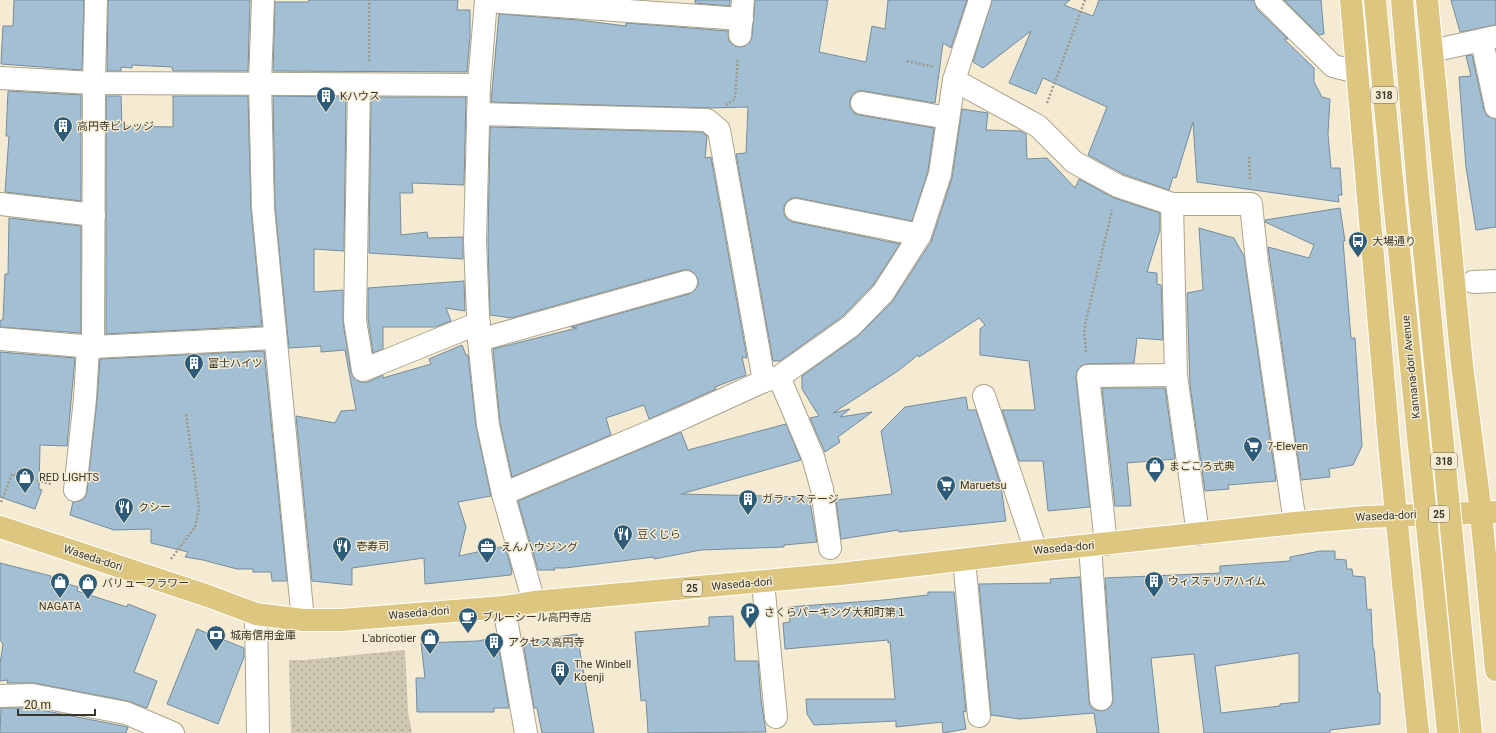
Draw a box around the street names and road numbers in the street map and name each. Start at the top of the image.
road number: 318 [1371,87,1397,103]
street label: Kannana-dori Avenue [1399,315,1423,419]
road number: 318 [1431,453,1457,469]
road number: 25 [1429,506,1449,522]
street label: Waseda-dori [1355,508,1417,524]
street label: Waseda-dori [1033,539,1095,557]
street label: Waseda-dori [62,542,124,574]
street label: Waseda-dori [711,575,773,593]
road number: 25 [682,580,702,596]
street label: Waseda-dori [388,604,450,622]

